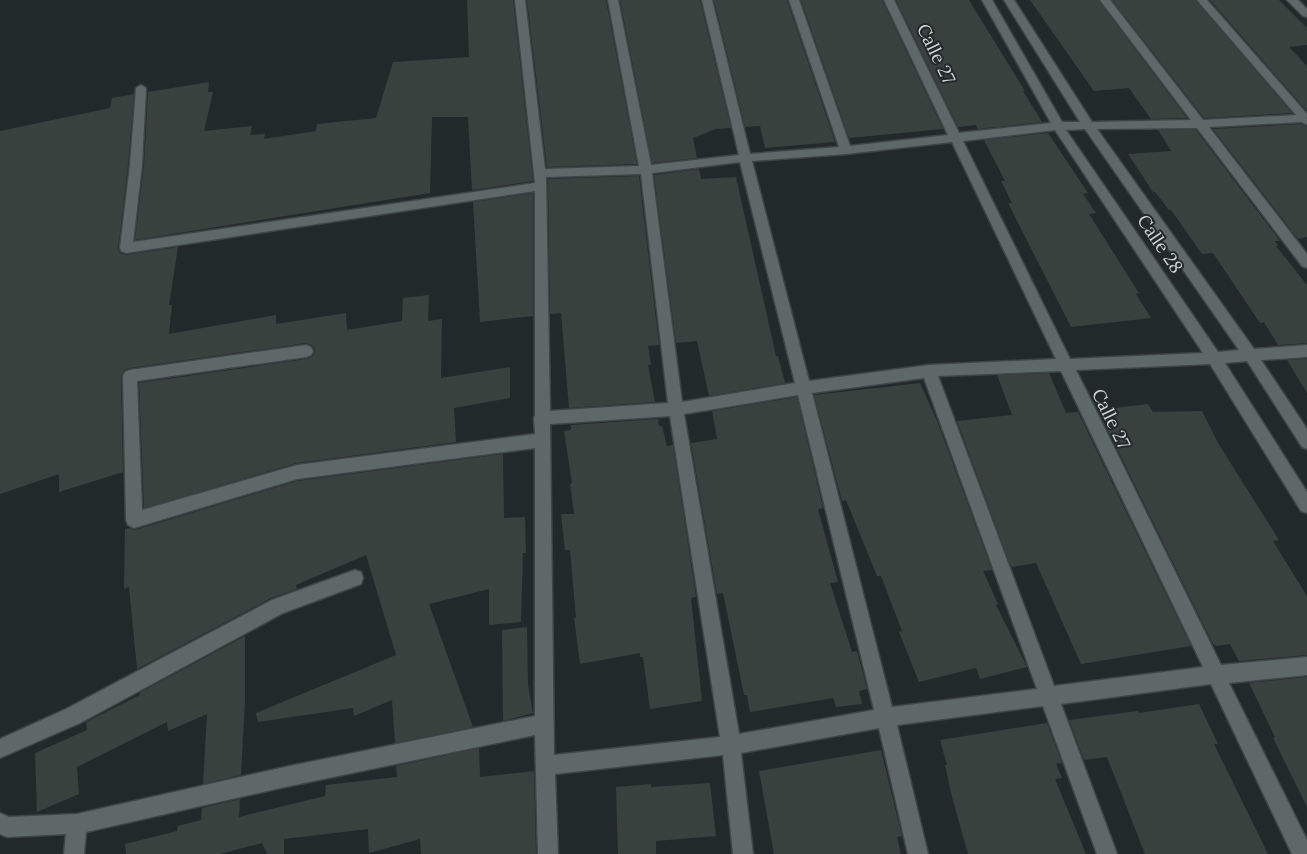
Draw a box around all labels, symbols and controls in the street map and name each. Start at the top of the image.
street label: Calle 27 [912,20,961,88]
street label: Calle 28 [1132,210,1188,277]
street label: Calle 27 [1087,385,1136,453]

